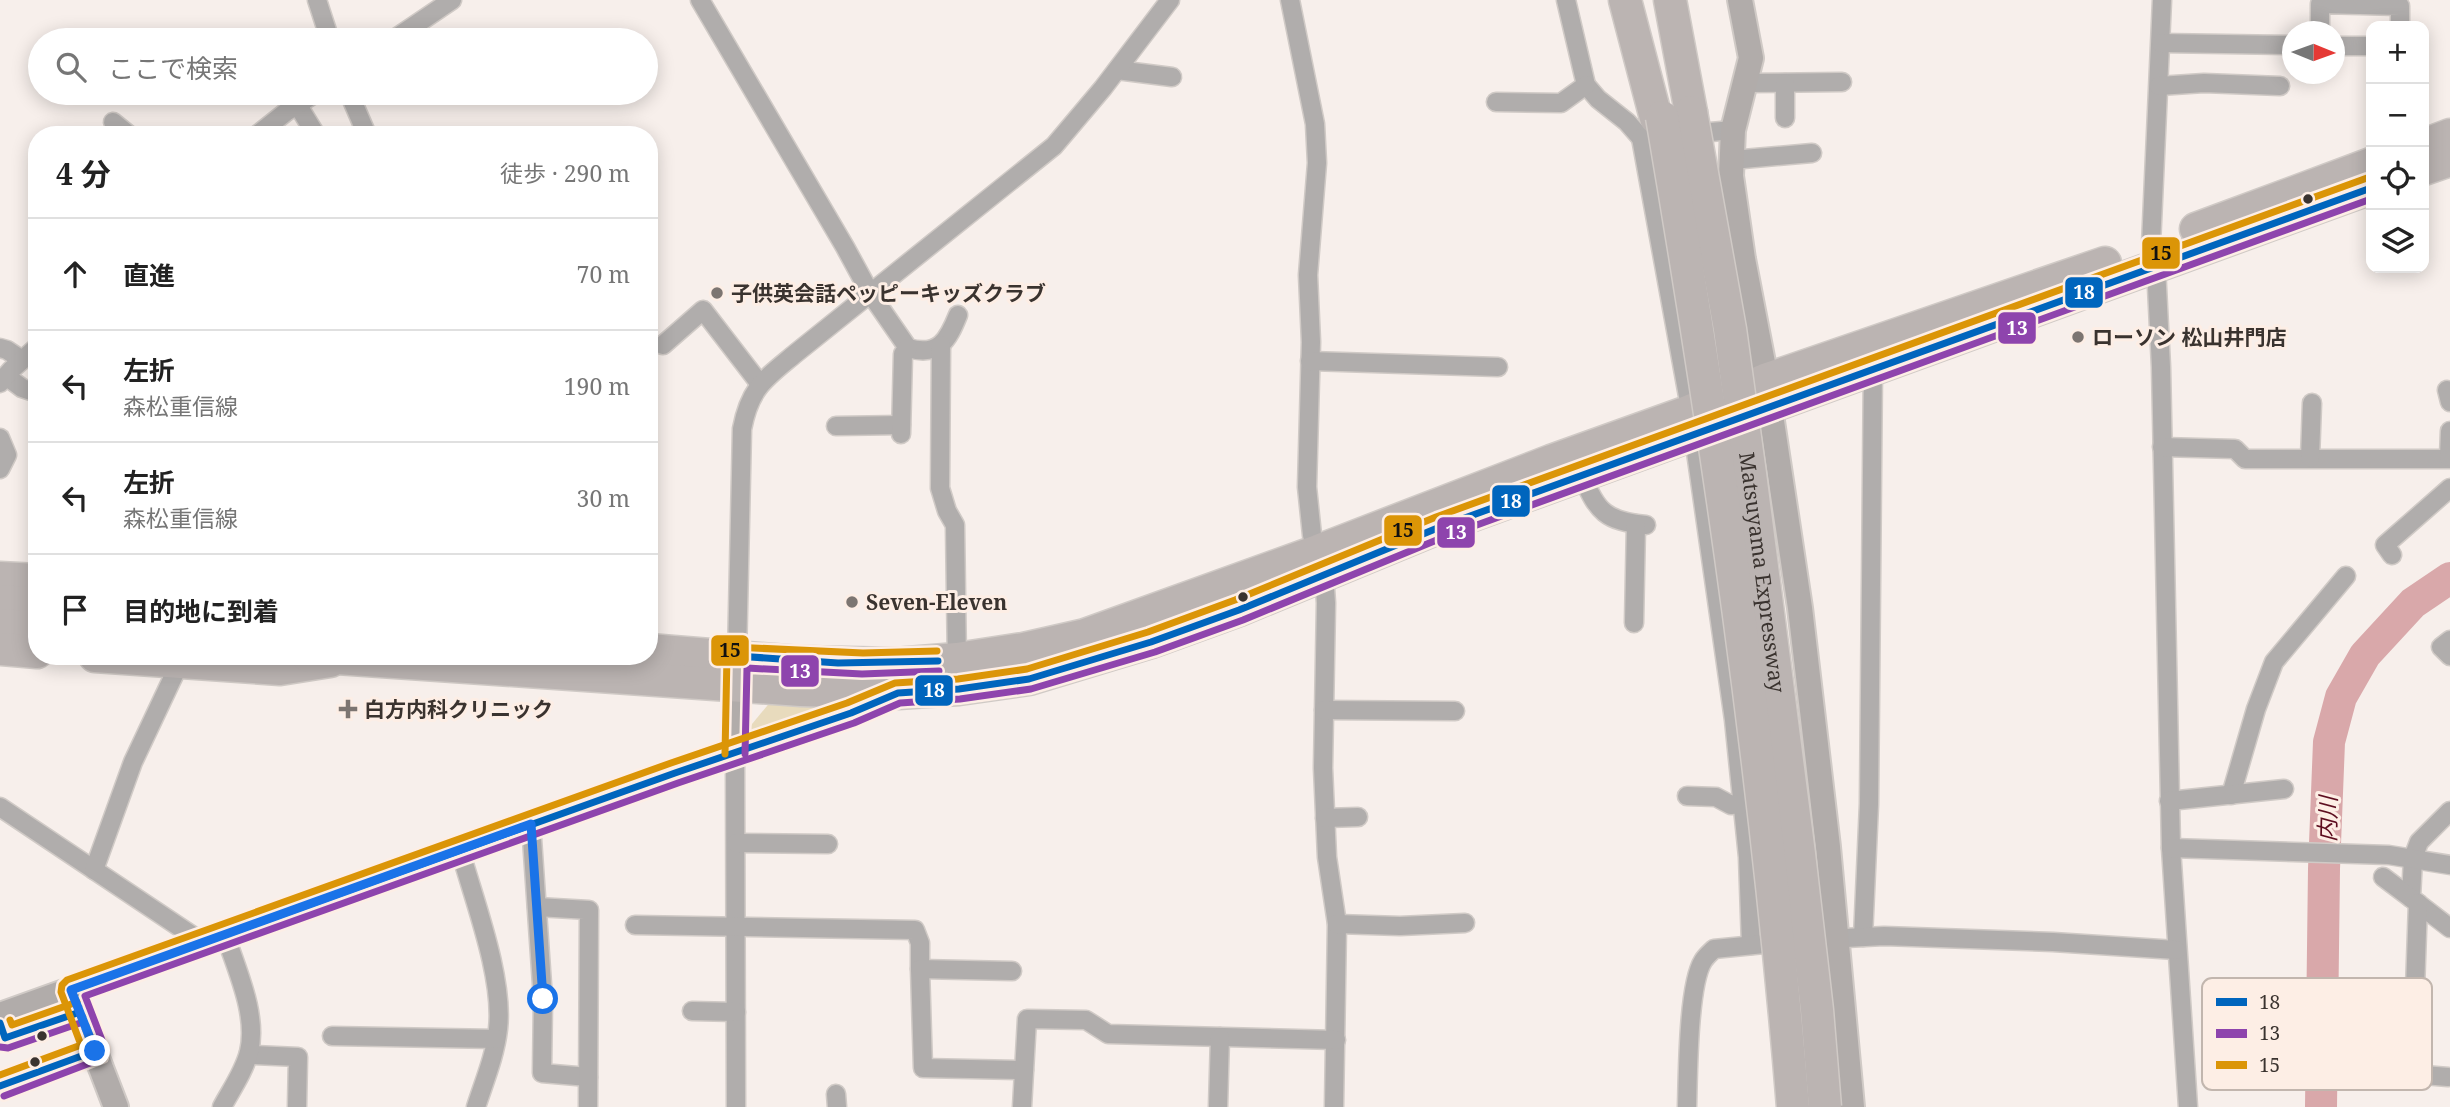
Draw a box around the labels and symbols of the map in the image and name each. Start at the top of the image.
north arrow [2282,21,2345,84]
unlabelled marker [2301,192,2315,206]
line badge: 15 [2141,236,2181,270]
text: 15 [2150,240,2172,266]
line badge: 18 [2064,276,2104,309]
place label: 子供英会話ペッピーキッズクラブ [731,279,1046,307]
text: 18 [2073,279,2095,305]
marker: 子供英会話ペッピーキッズクラブ [709,285,725,301]
line badge: 13 [1997,311,2037,345]
text: 13 [2006,315,2028,341]
place label: ローソン 松山井門店 [2092,323,2286,351]
marker: ローソン 松山井門店 [2070,329,2086,345]
street label: Matsuyama Expressway [1733,450,1792,694]
line badge: 18 [1491,484,1531,518]
text: 18 [1500,488,1522,514]
line badge: 15 [1383,514,1423,547]
line badge: 13 [1436,516,1476,549]
text: 15 [1392,517,1414,543]
text: 13 [1445,519,1467,545]
place label: Seven-Eleven [866,588,1007,616]
unlabelled marker [1236,590,1250,604]
marker: Seven-Eleven [844,594,860,610]
line badge: 15 [710,634,750,667]
text: 15 [719,637,741,663]
line badge: 13 [780,654,820,688]
text: 13 [789,658,811,684]
line badge: 18 [914,674,954,707]
text: 18 [923,677,945,703]
place label: 白方内科クリニック [364,695,553,723]
marker: 白方内科クリニック [338,699,358,719]
water label: 内川 [2311,793,2343,842]
legend [2202,978,2432,1090]
route start [527,983,558,1014]
text: 18 [2259,989,2280,1015]
text: 13 [2259,1020,2280,1046]
unlabelled marker [35,1029,49,1043]
route end [79,1035,110,1066]
text: 15 [2259,1052,2280,1078]
unlabelled marker [28,1055,42,1069]

